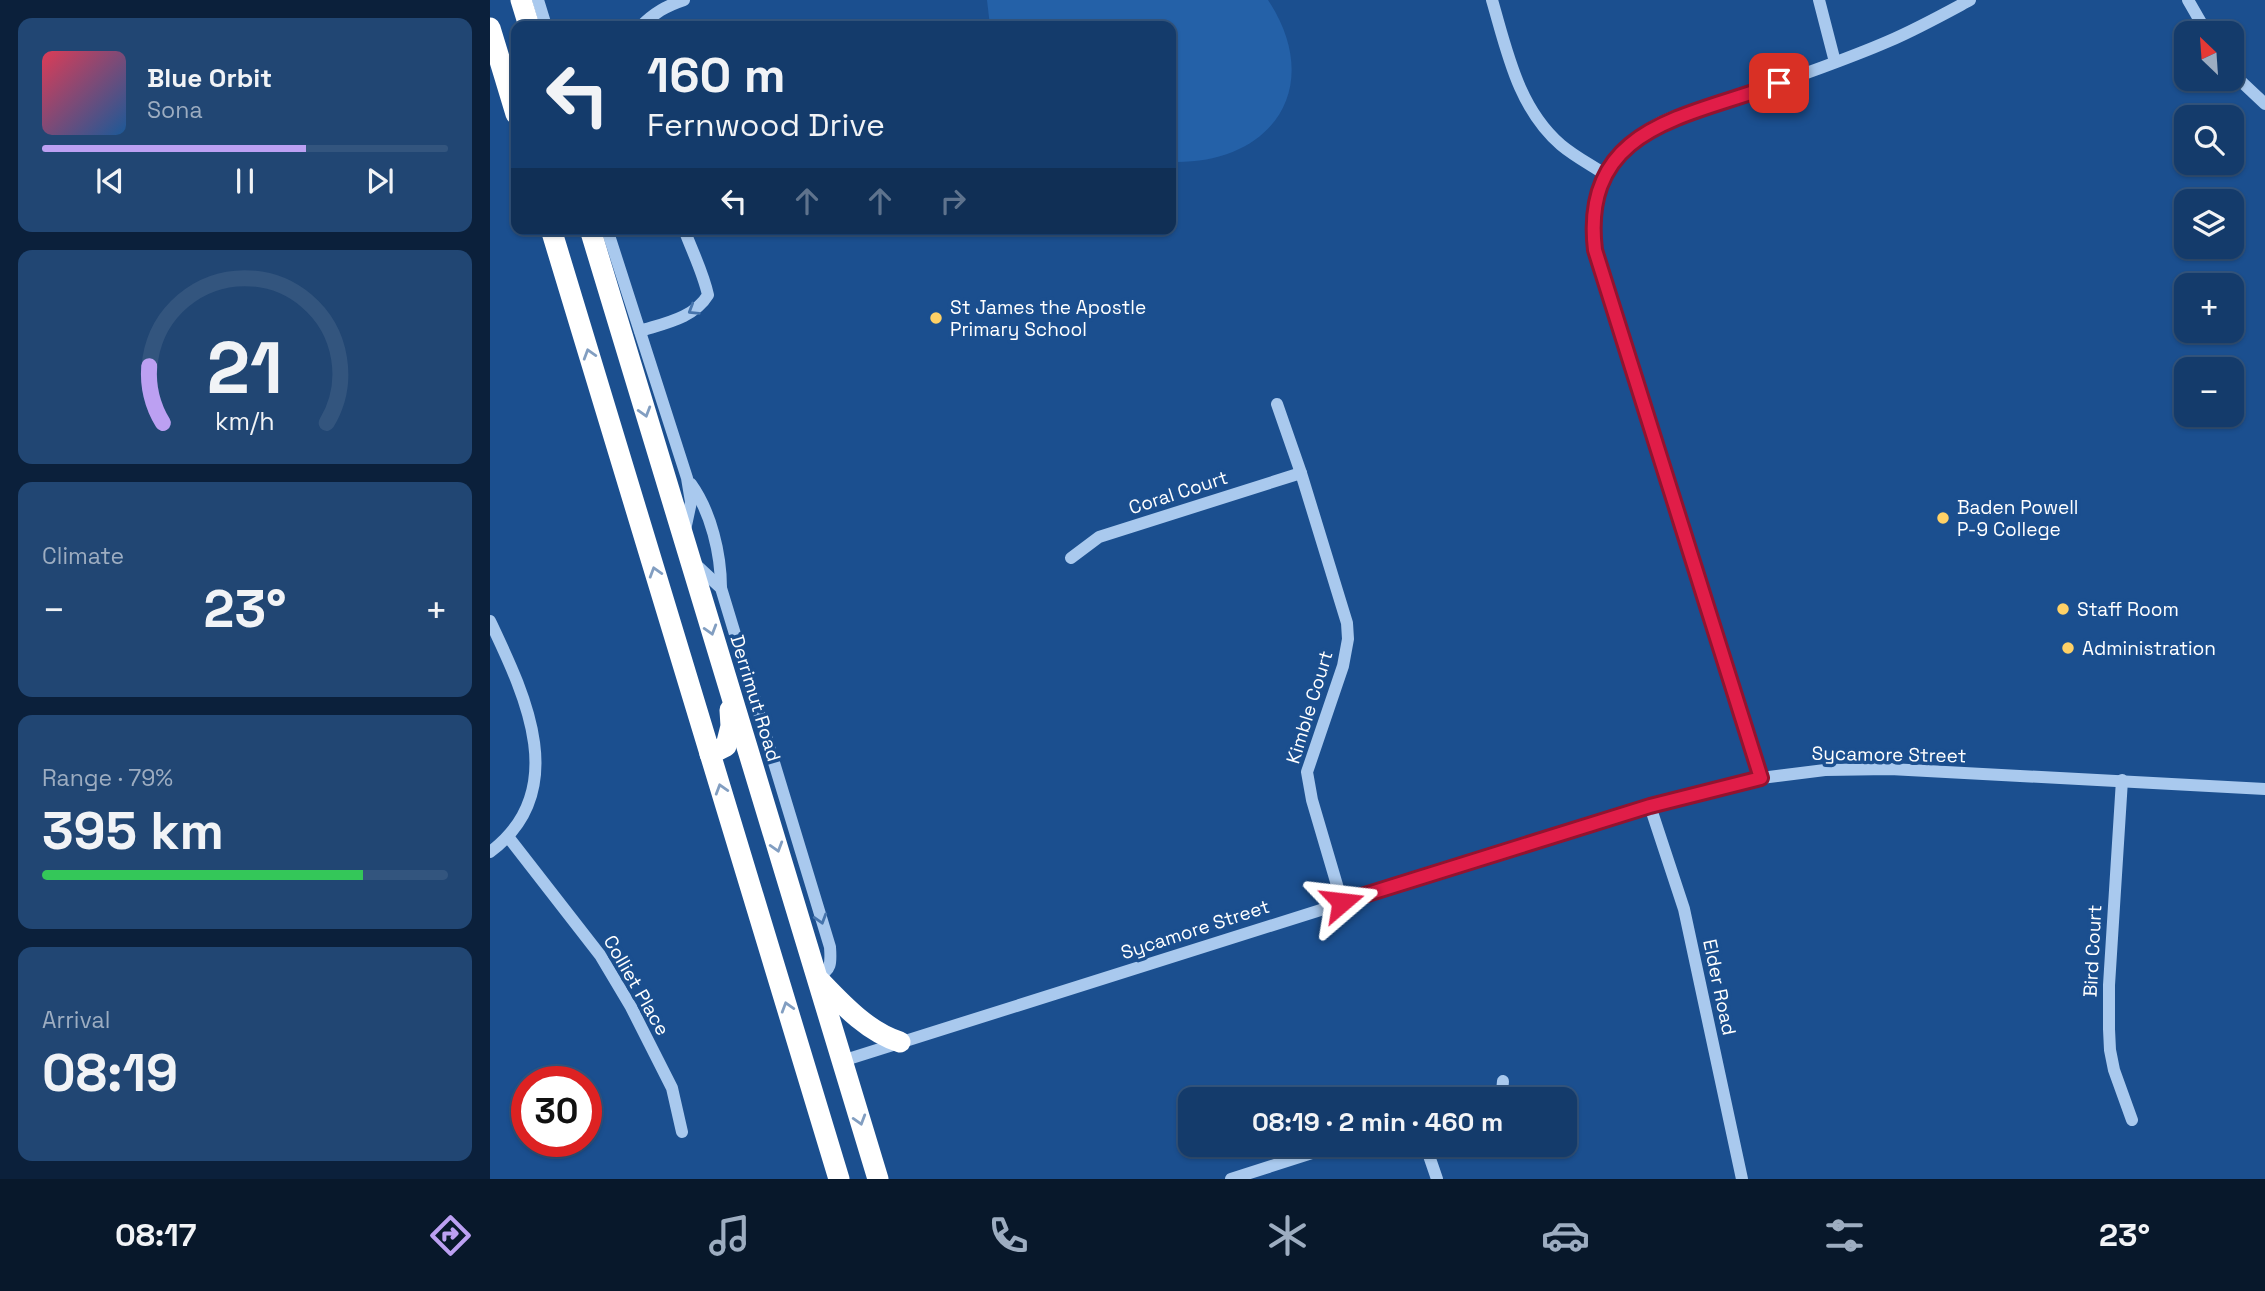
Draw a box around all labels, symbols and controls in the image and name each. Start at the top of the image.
north arrow [2174,21,2244,91]
map controls [2174,21,2244,427]
text: 160 m [647,44,785,106]
icon: left [532,49,623,140]
pin [1749,53,1809,113]
text: Blue Orbit [147,61,272,95]
icon: arrive [1760,64,1798,102]
text: Sona [147,95,203,125]
text: Fernwood Drive [647,105,885,145]
button: search [2174,105,2244,175]
icon: previous [91,162,129,200]
icon: pause [226,162,264,200]
icon: next [361,162,399,200]
icon: left [715,182,753,220]
icon: ahead [788,182,826,220]
icon: ahead [861,182,899,220]
icon: right [934,182,972,220]
button: layers [2174,189,2244,259]
button: + [2174,273,2244,343]
place label: St James the Apostle Primary School [950,295,1146,342]
one-way arrow [687,302,700,315]
marker: St James the Apostle Primary School [928,310,944,326]
text: 21 [207,322,283,415]
one-way arrow [583,348,597,361]
button: − [2174,357,2244,427]
text: km/h [215,405,275,437]
one-way arrow [637,406,652,418]
street label: Coral Court [1125,465,1231,520]
place label: Baden Powell P-9 College [1957,495,2079,542]
marker: Baden Powell P-9 College [1935,510,1951,526]
text: Climate [42,541,124,571]
one-way arrow [649,566,664,578]
text: 23° [204,576,287,642]
text: − [42,586,66,634]
text: + [424,586,448,634]
place label: Staff Room [2077,597,2179,622]
marker: Staff Room [2055,601,2071,617]
one-way arrow [703,623,718,635]
street label: Derrimut Road [724,632,787,764]
place label: Administration [2082,636,2216,661]
marker: Administration [2060,640,2076,656]
street label: Kimble Court [1280,648,1339,767]
street label: Sycamore Street [1811,741,1967,768]
text: Range · 79% [42,763,173,793]
one-way arrow [715,784,730,796]
text: 395 km [42,798,224,864]
one-way arrow [769,841,784,853]
position arrow [1305,865,1379,939]
street label: Sycamore Street [1118,894,1273,965]
street label: Bird Court [2078,904,2107,998]
one-way arrow [813,912,827,925]
street label: Colliet Place [598,931,675,1040]
street label: Elder Road [1697,937,1742,1037]
one-way arrow [781,1001,796,1013]
text: Arrival [42,1005,110,1035]
text: 08:19 [42,1040,178,1106]
speed limit sign: 30 [511,1066,602,1157]
text: 08:19 · 2 min · 460 m [1252,1105,1503,1139]
one-way arrow [852,1114,867,1126]
icon: directions [426,1211,475,1260]
icon: music [705,1211,754,1260]
icon: phone [984,1211,1033,1260]
icon: climate [1263,1211,1312,1260]
icon: car [1541,1211,1590,1260]
icon: filters [1820,1211,1869,1260]
text: 08:17 [115,1215,197,1255]
text: 23° [2099,1215,2150,1255]

